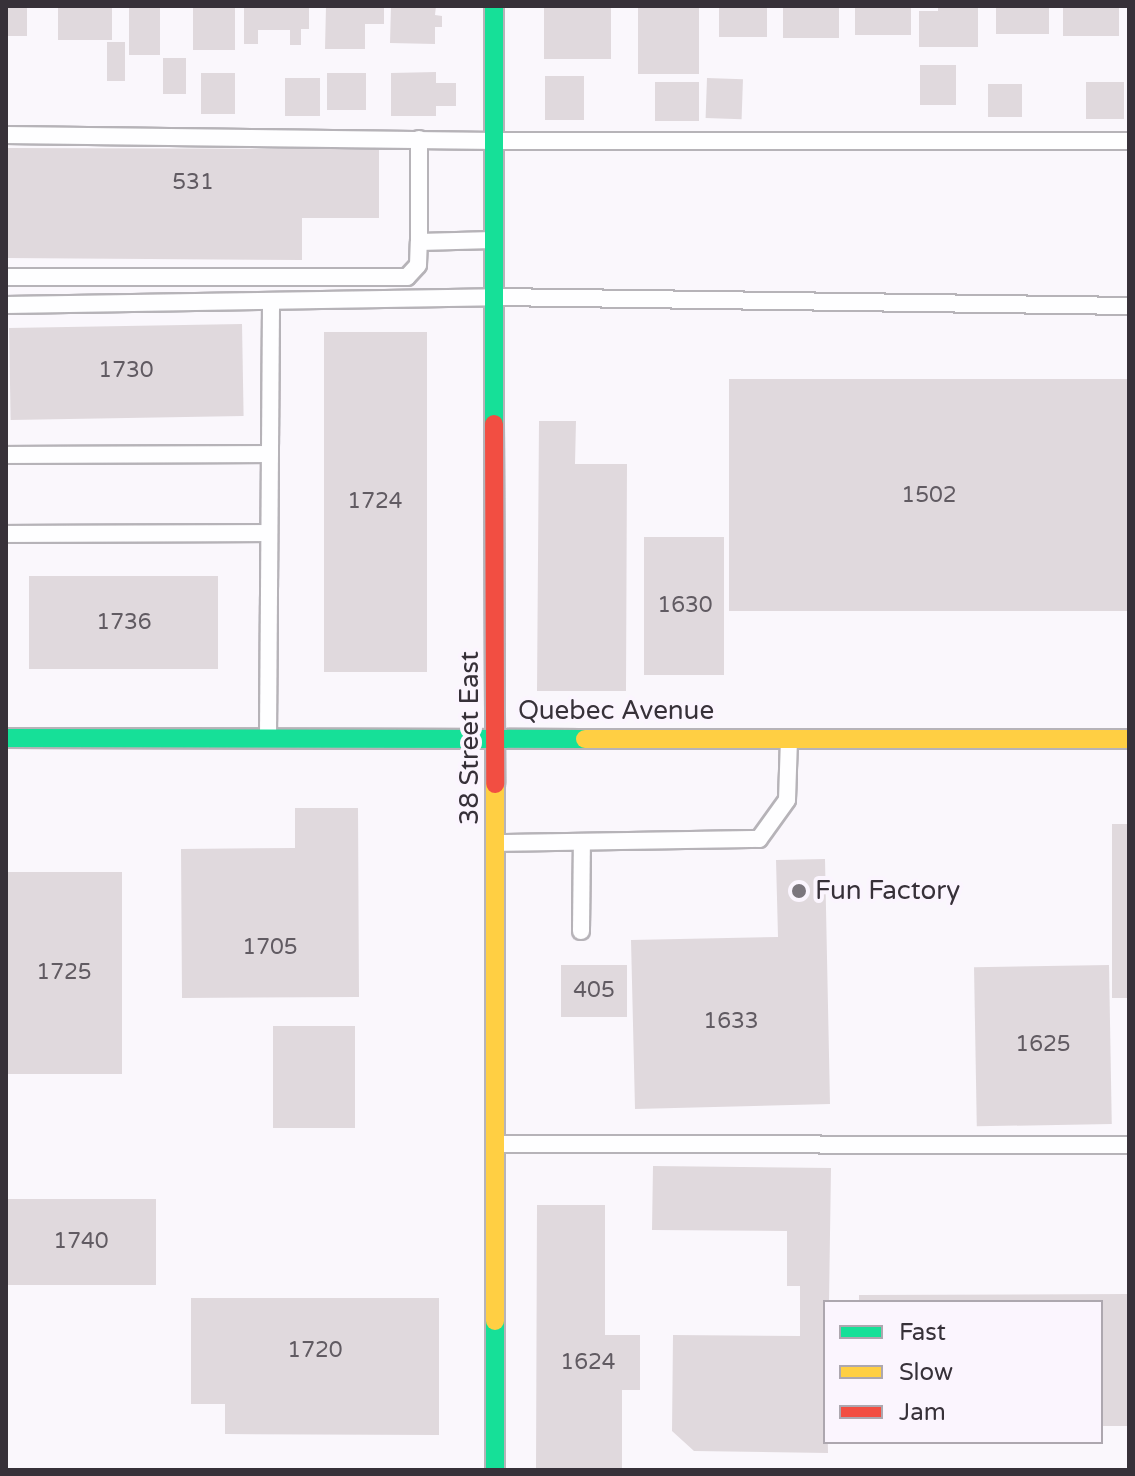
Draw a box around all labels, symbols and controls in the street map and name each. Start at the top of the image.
house number: 531 [172,170,214,196]
house number: 1730 [98,358,154,384]
house number: 1502 [901,483,957,509]
house number: 1724 [347,489,403,515]
house number: 1630 [657,593,713,619]
house number: 1736 [96,610,152,636]
street label: 38 Street East [454,651,486,825]
street label: Quebec Avenue [518,695,714,727]
place label: Fun Factory [815,875,960,907]
marker: Fun Factory [790,882,808,900]
house number: 1705 [242,935,298,961]
house number: 1725 [36,960,92,986]
house number: 405 [573,978,615,1004]
house number: 1633 [703,1009,759,1035]
house number: 1625 [1015,1032,1071,1058]
house number: 1740 [53,1229,109,1255]
legend [823,1300,1103,1444]
text: Fast [899,1318,946,1347]
house number: 1720 [287,1338,343,1364]
house number: 1624 [560,1350,616,1376]
text: Slow [899,1358,953,1387]
text: Jam [899,1398,946,1427]

